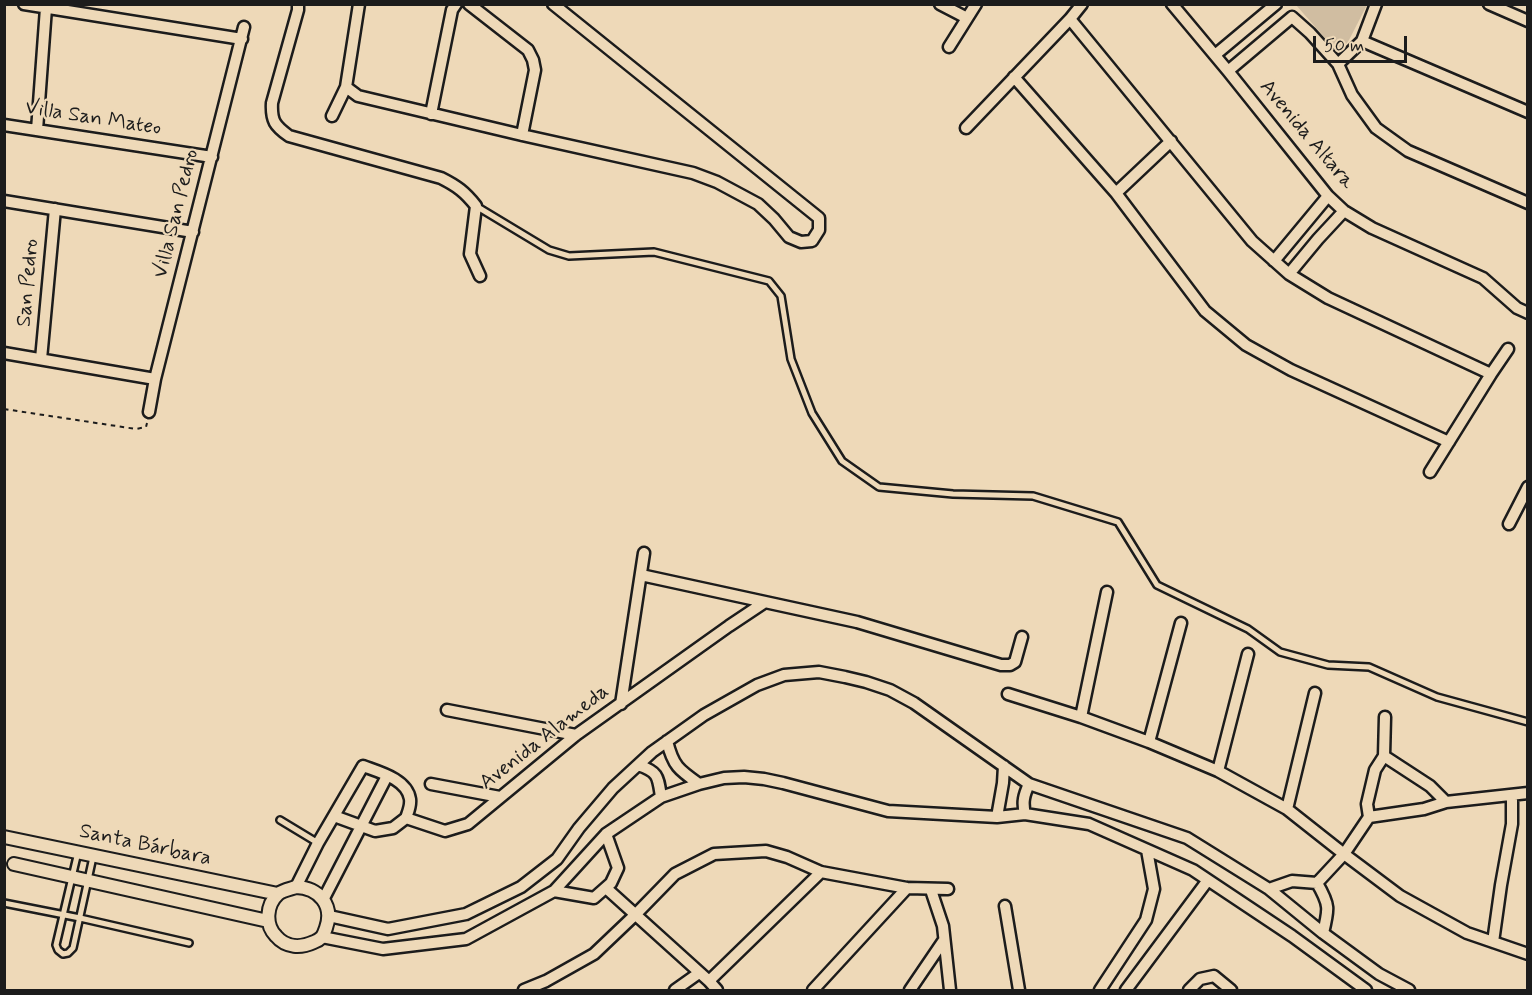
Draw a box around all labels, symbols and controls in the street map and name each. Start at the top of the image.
scale bar [1316,24,1410,62]
text: 50 m [1324,34,1364,58]
street label: Avenida Altara [1253,75,1359,195]
street label: Villa San Mateo [23,96,163,142]
street label: Villa San Pedro [149,147,205,281]
street label: San Pedro [13,238,45,328]
street label: Avenida Alameda [475,680,615,796]
street label: Santa Bárbara [77,820,213,872]

